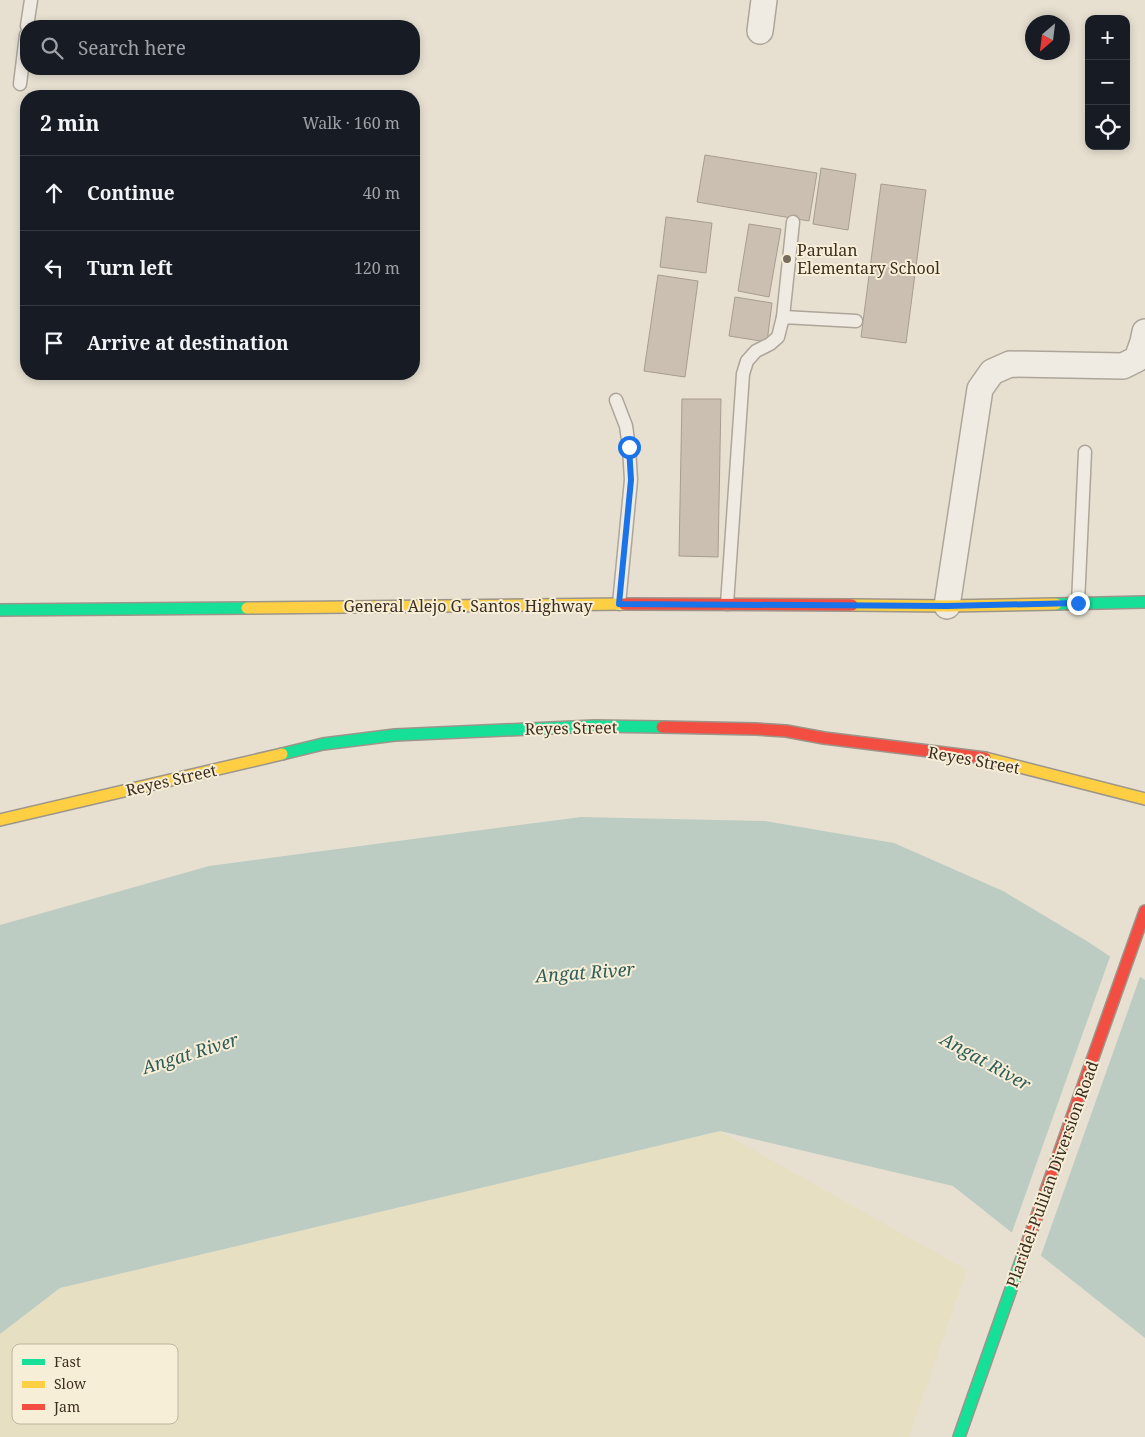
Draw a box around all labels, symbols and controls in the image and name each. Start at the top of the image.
north arrow [1025,15,1070,60]
map controls [1085,15,1130,150]
button: + [1085,15,1130,60]
search box [20,20,420,75]
icon: search [38,34,66,62]
text: Search here [78,35,186,61]
button: − [1085,60,1130,105]
button: locate [1085,105,1130,150]
text: 2 min [40,109,99,137]
text: Walk · 160 m [303,112,400,134]
icon: ahead [40,179,68,207]
text: Continue [87,180,175,206]
text: 40 m [363,182,400,204]
place label: Parulan Elementary School [797,239,940,279]
marker: Parulan Elementary School [781,253,793,265]
icon: left [40,254,68,282]
text: Turn left [87,255,173,281]
text: 120 m [354,257,400,279]
icon: arrive [40,329,68,357]
text: Arrive at destination [87,330,289,356]
route start [618,436,641,459]
route end [1067,592,1090,615]
street label: General Alejo G. Santos Highway [343,595,594,617]
street label: Reyes Street [524,716,618,740]
street label: Reyes Street [926,741,1022,779]
street label: Reyes Street [123,759,219,801]
water label: Angat River [532,957,636,988]
water label: Angat River [935,1025,1036,1096]
water label: Angat River [137,1027,242,1080]
street label: Plaridel-Pulilan Diversion Road [1001,1057,1103,1290]
legend [12,1344,178,1424]
text: Fast [54,1352,81,1371]
text: Slow [54,1374,87,1393]
text: Jam [53,1397,80,1416]

